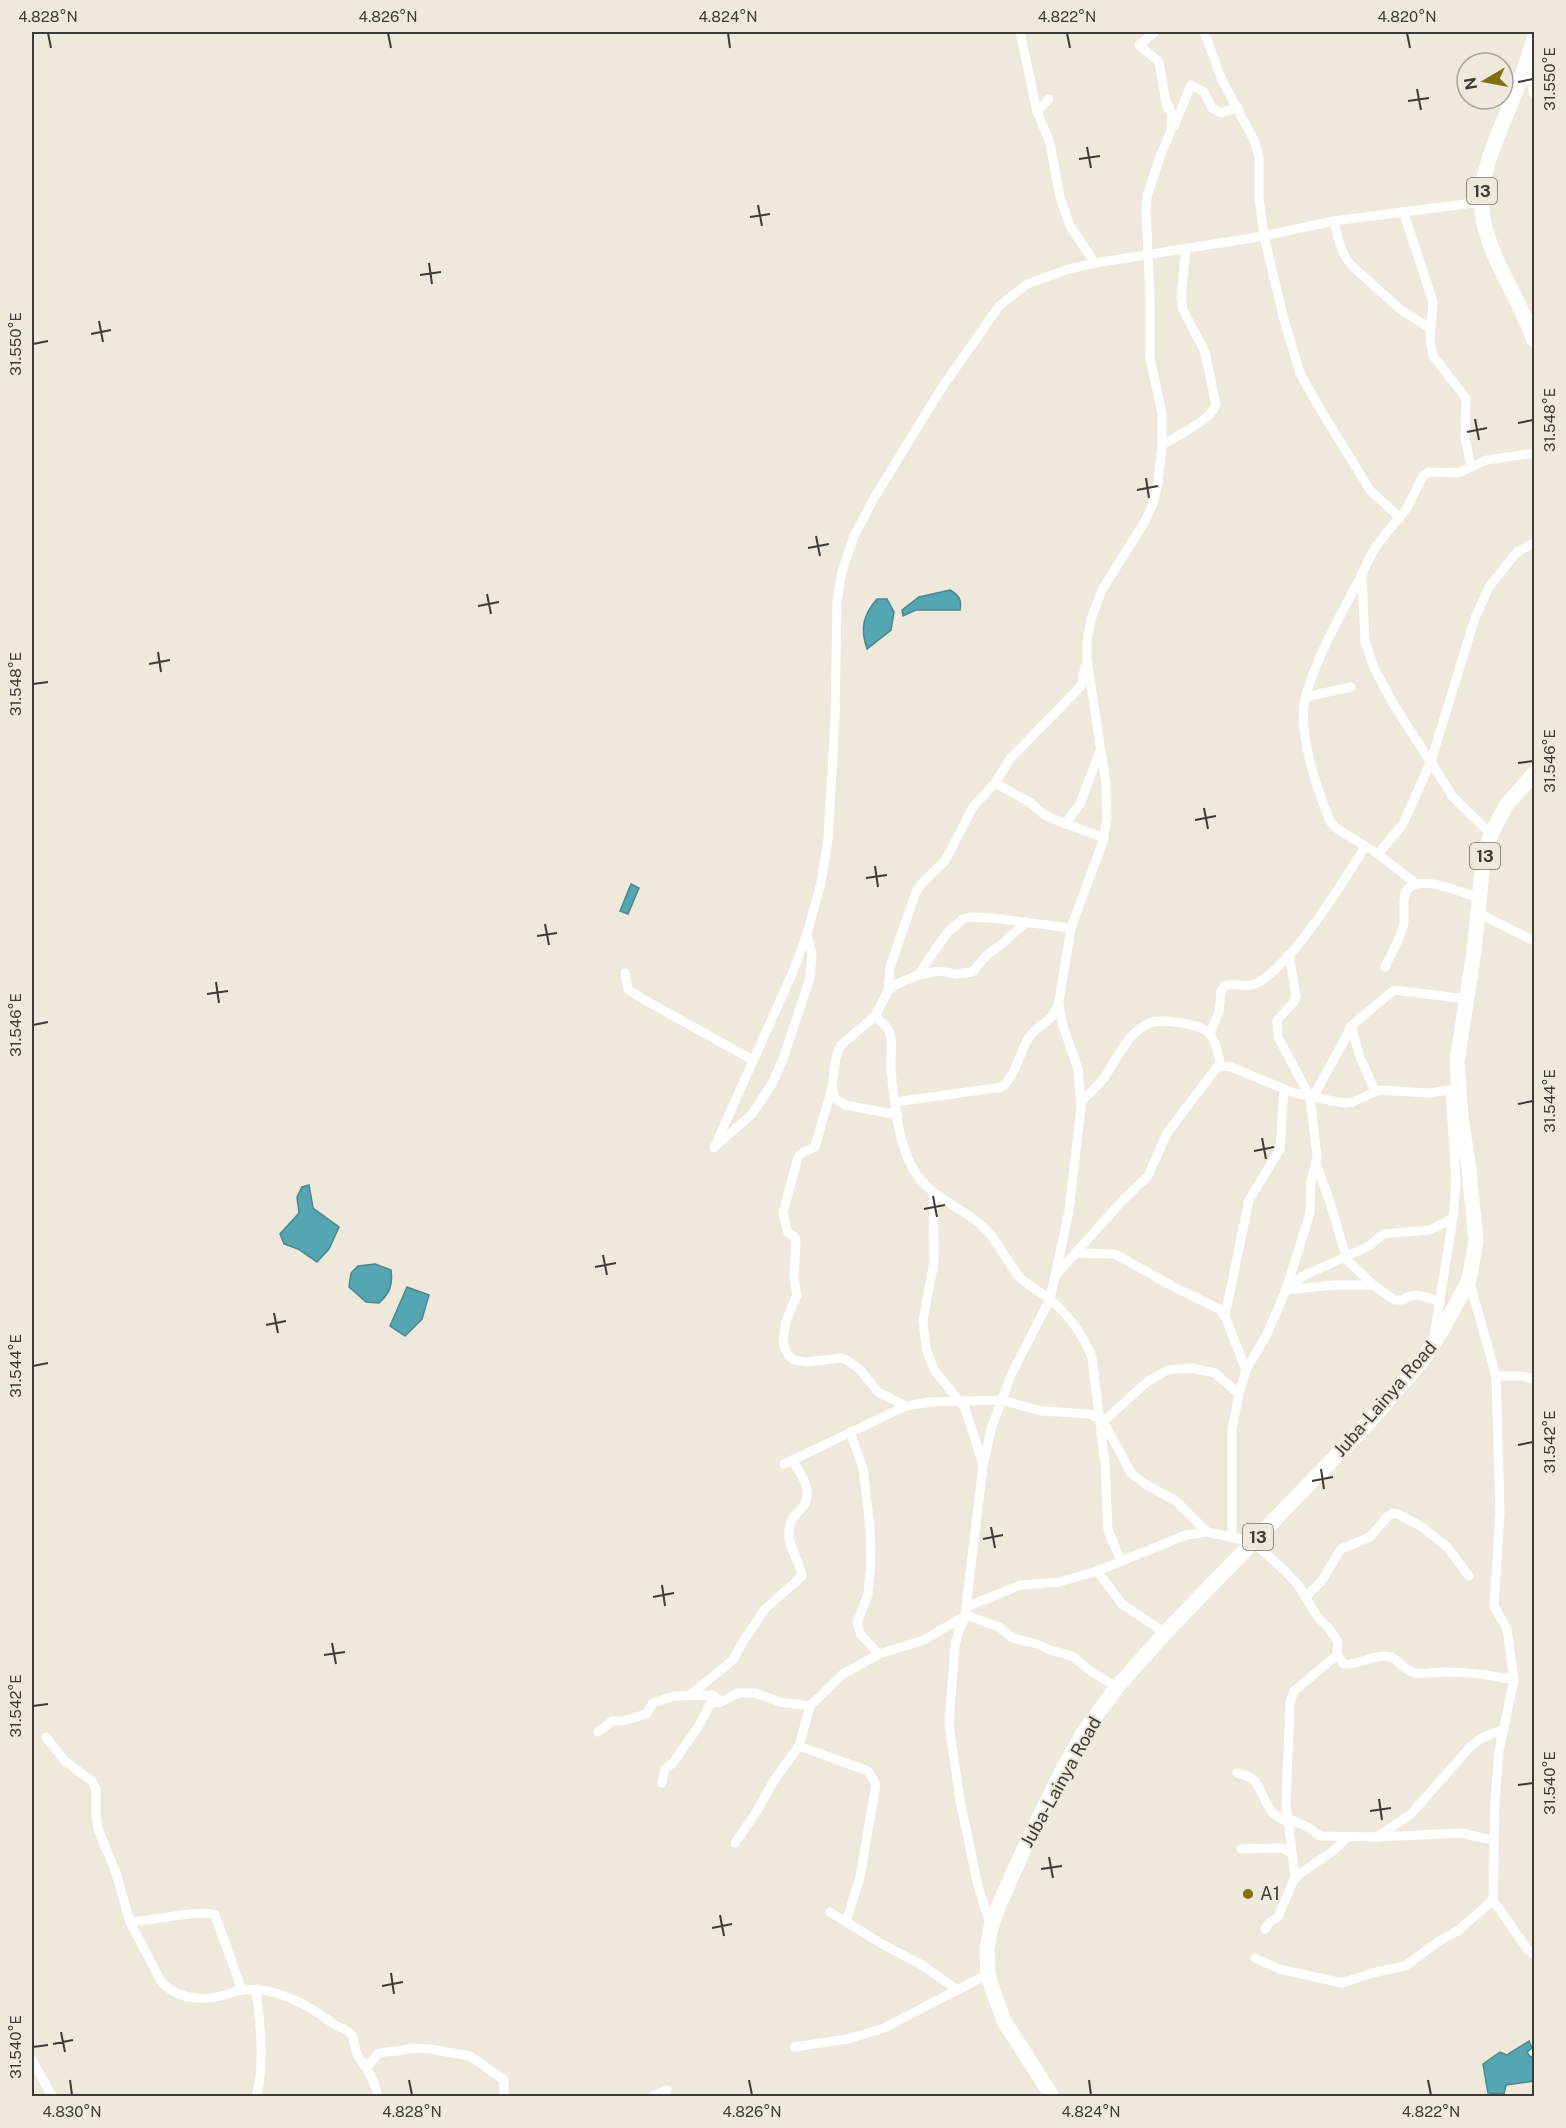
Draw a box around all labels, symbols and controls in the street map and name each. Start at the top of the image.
text: 4.828°N [18,8,78,25]
text: 4.826°N [358,8,418,25]
text: 4.824°N [698,8,758,25]
text: 4.822°N [1038,8,1096,25]
text: 4.820°N [1378,8,1436,25]
text: 31.550°E [1541,47,1558,111]
north arrow [1455,51,1515,111]
text: N [1460,76,1481,91]
road number: 13 [1467,178,1497,204]
text: 31.550°E [7,312,24,376]
text: 31.548°E [1541,388,1558,452]
text: 31.548°E [7,652,24,716]
text: 31.546°E [1541,729,1558,793]
road number: 13 [1470,843,1500,869]
text: 31.546°E [7,993,24,1057]
text: 31.544°E [1541,1069,1558,1133]
text: 31.544°E [7,1334,24,1398]
street label: Juba-Lainya Road [1329,1337,1440,1461]
text: 31.542°E [1541,1410,1558,1474]
road number: 13 [1243,1524,1273,1550]
text: 31.542°E [7,1674,24,1738]
street label: Juba-Lainya Road [1016,1713,1105,1851]
text: 31.540°E [1541,1751,1558,1815]
place label: A1 [1260,1883,1280,1904]
marker: A1 [1241,1887,1255,1901]
text: 31.540°E [7,2015,24,2079]
text: 4.830°N [42,2103,102,2120]
text: 4.828°N [382,2103,442,2120]
text: 4.826°N [722,2103,782,2120]
text: 4.824°N [1061,2103,1121,2120]
text: 4.822°N [1402,2103,1460,2120]

